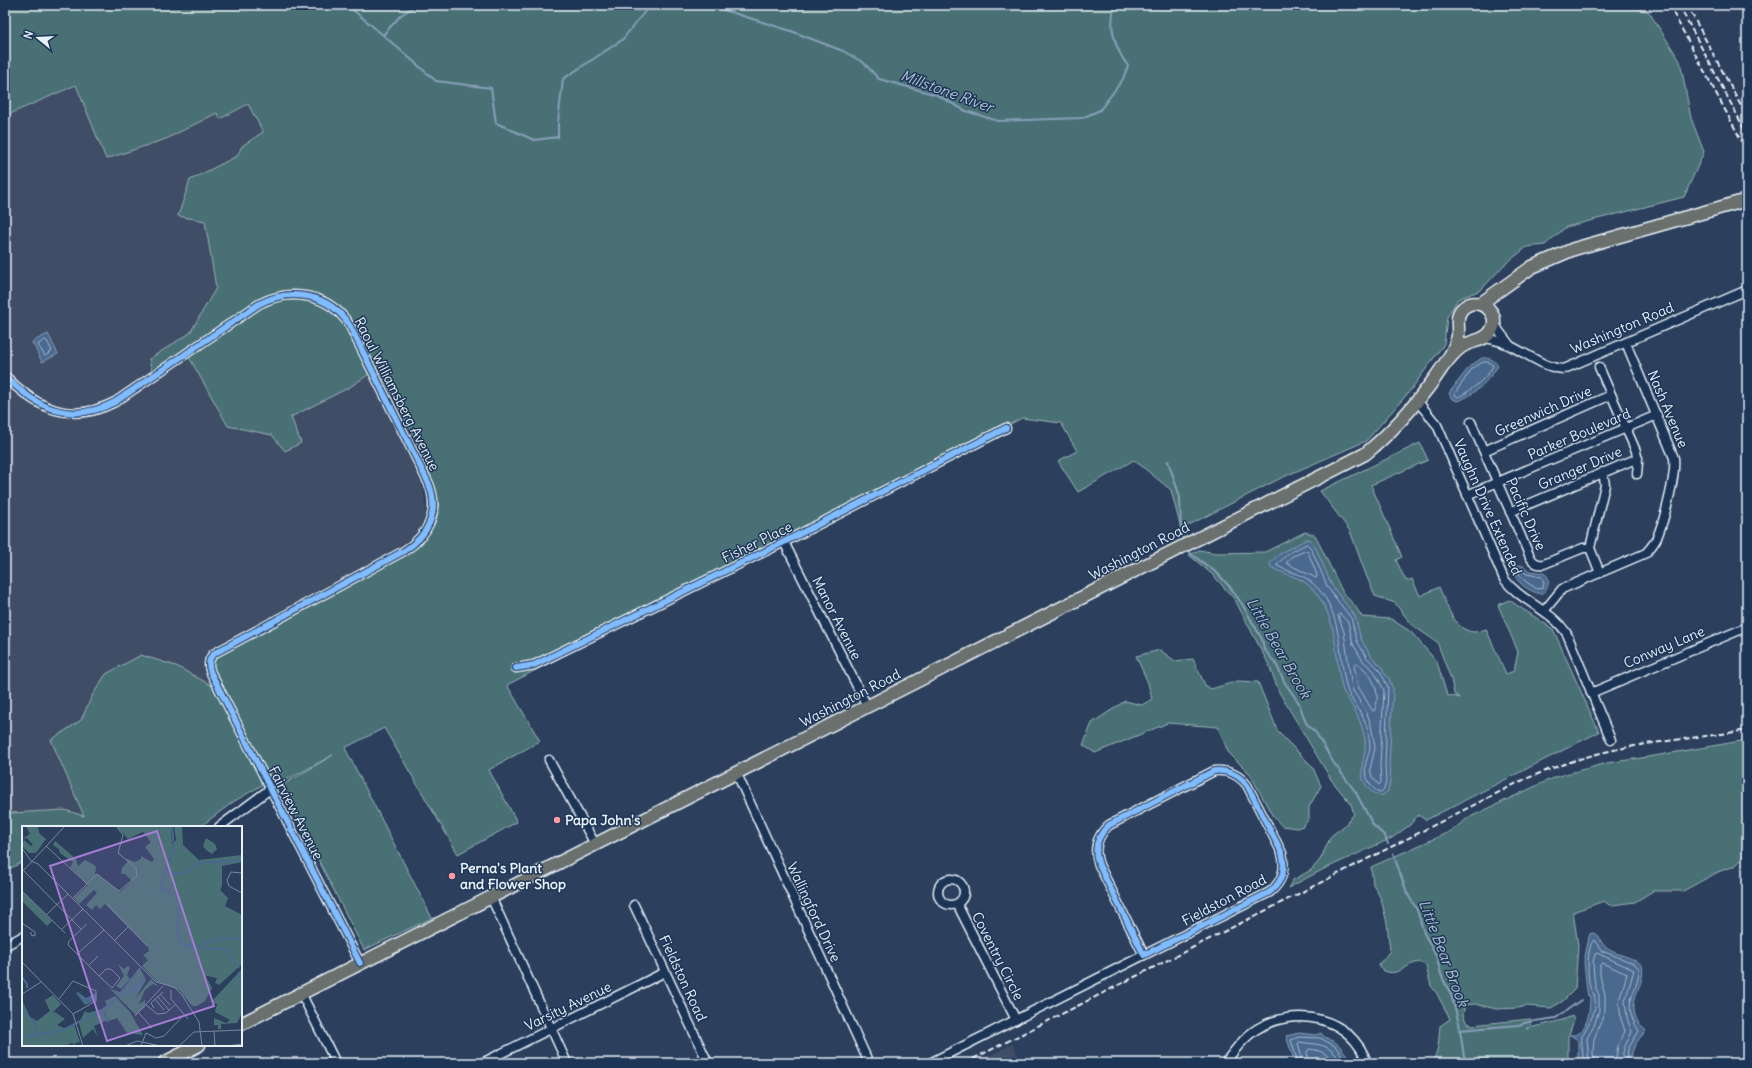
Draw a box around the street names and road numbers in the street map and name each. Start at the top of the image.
street label: Washington Road [1568,298,1676,358]
street label: Raoul Williamsberg Avenue [350,314,444,474]
street label: Nash Avenue [1644,368,1692,450]
street label: Greenwich Drive [1492,382,1594,440]
street label: Parker Boulevard [1525,404,1633,464]
street label: Vaughn Drive Extended [1450,436,1526,578]
street label: Granger Drive [1535,442,1625,494]
street label: Pacific Drive [1502,475,1550,553]
street label: Fisher Place [719,517,795,567]
street label: Washington Road [1086,518,1192,584]
street label: Manor Avenue [808,573,866,663]
street label: Conway Lane [1621,622,1707,672]
street label: Washington Road [797,665,903,731]
street label: Fairview Avenue [265,763,327,863]
street label: Wallingford Drive [783,859,845,965]
street label: Fieldston Road [1179,870,1269,930]
street label: Coventry Circle [968,909,1028,1003]
street label: Fieldston Road [655,932,711,1024]
street label: Varsity Avenue [522,977,614,1035]

